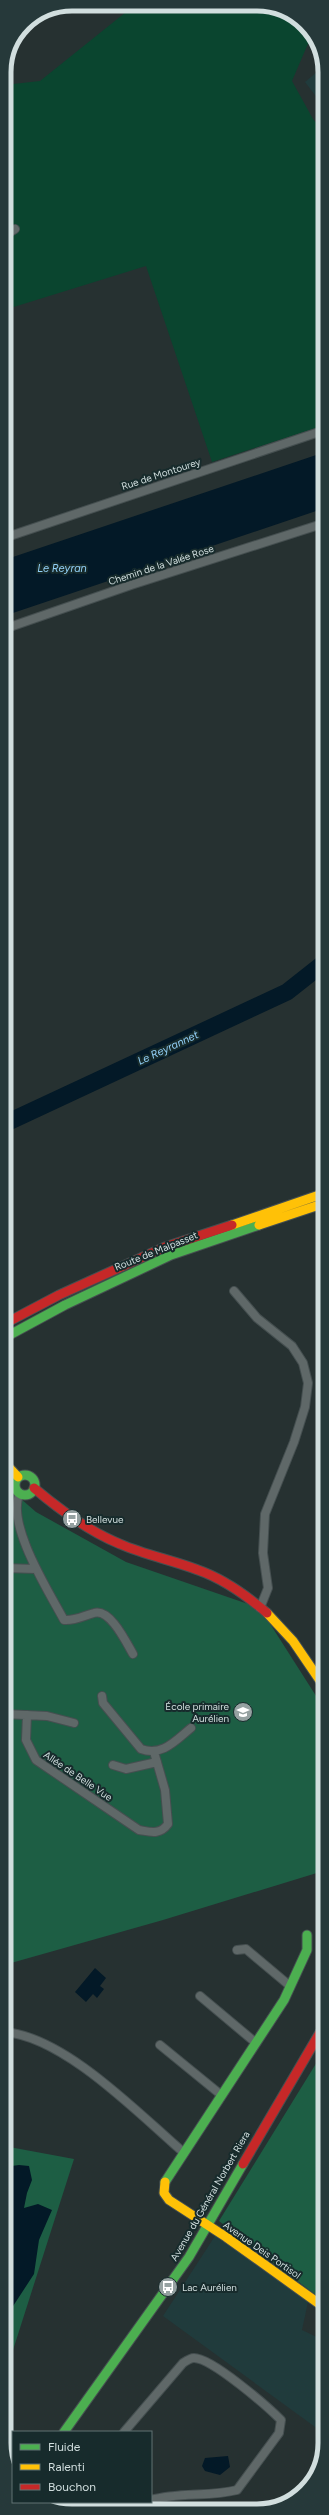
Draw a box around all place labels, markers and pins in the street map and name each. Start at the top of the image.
bus stop icon: Bellevue [61,1508,83,1530]
place label: Bellevue [86,1513,124,1526]
place label: École primaire Aurélien [165,1700,230,1725]
school or university icon: École primaire Aurélien [232,1701,254,1723]
bus stop icon: Lac Aurélien [157,2276,179,2298]
place label: Lac Aurélien [182,2281,237,2294]

